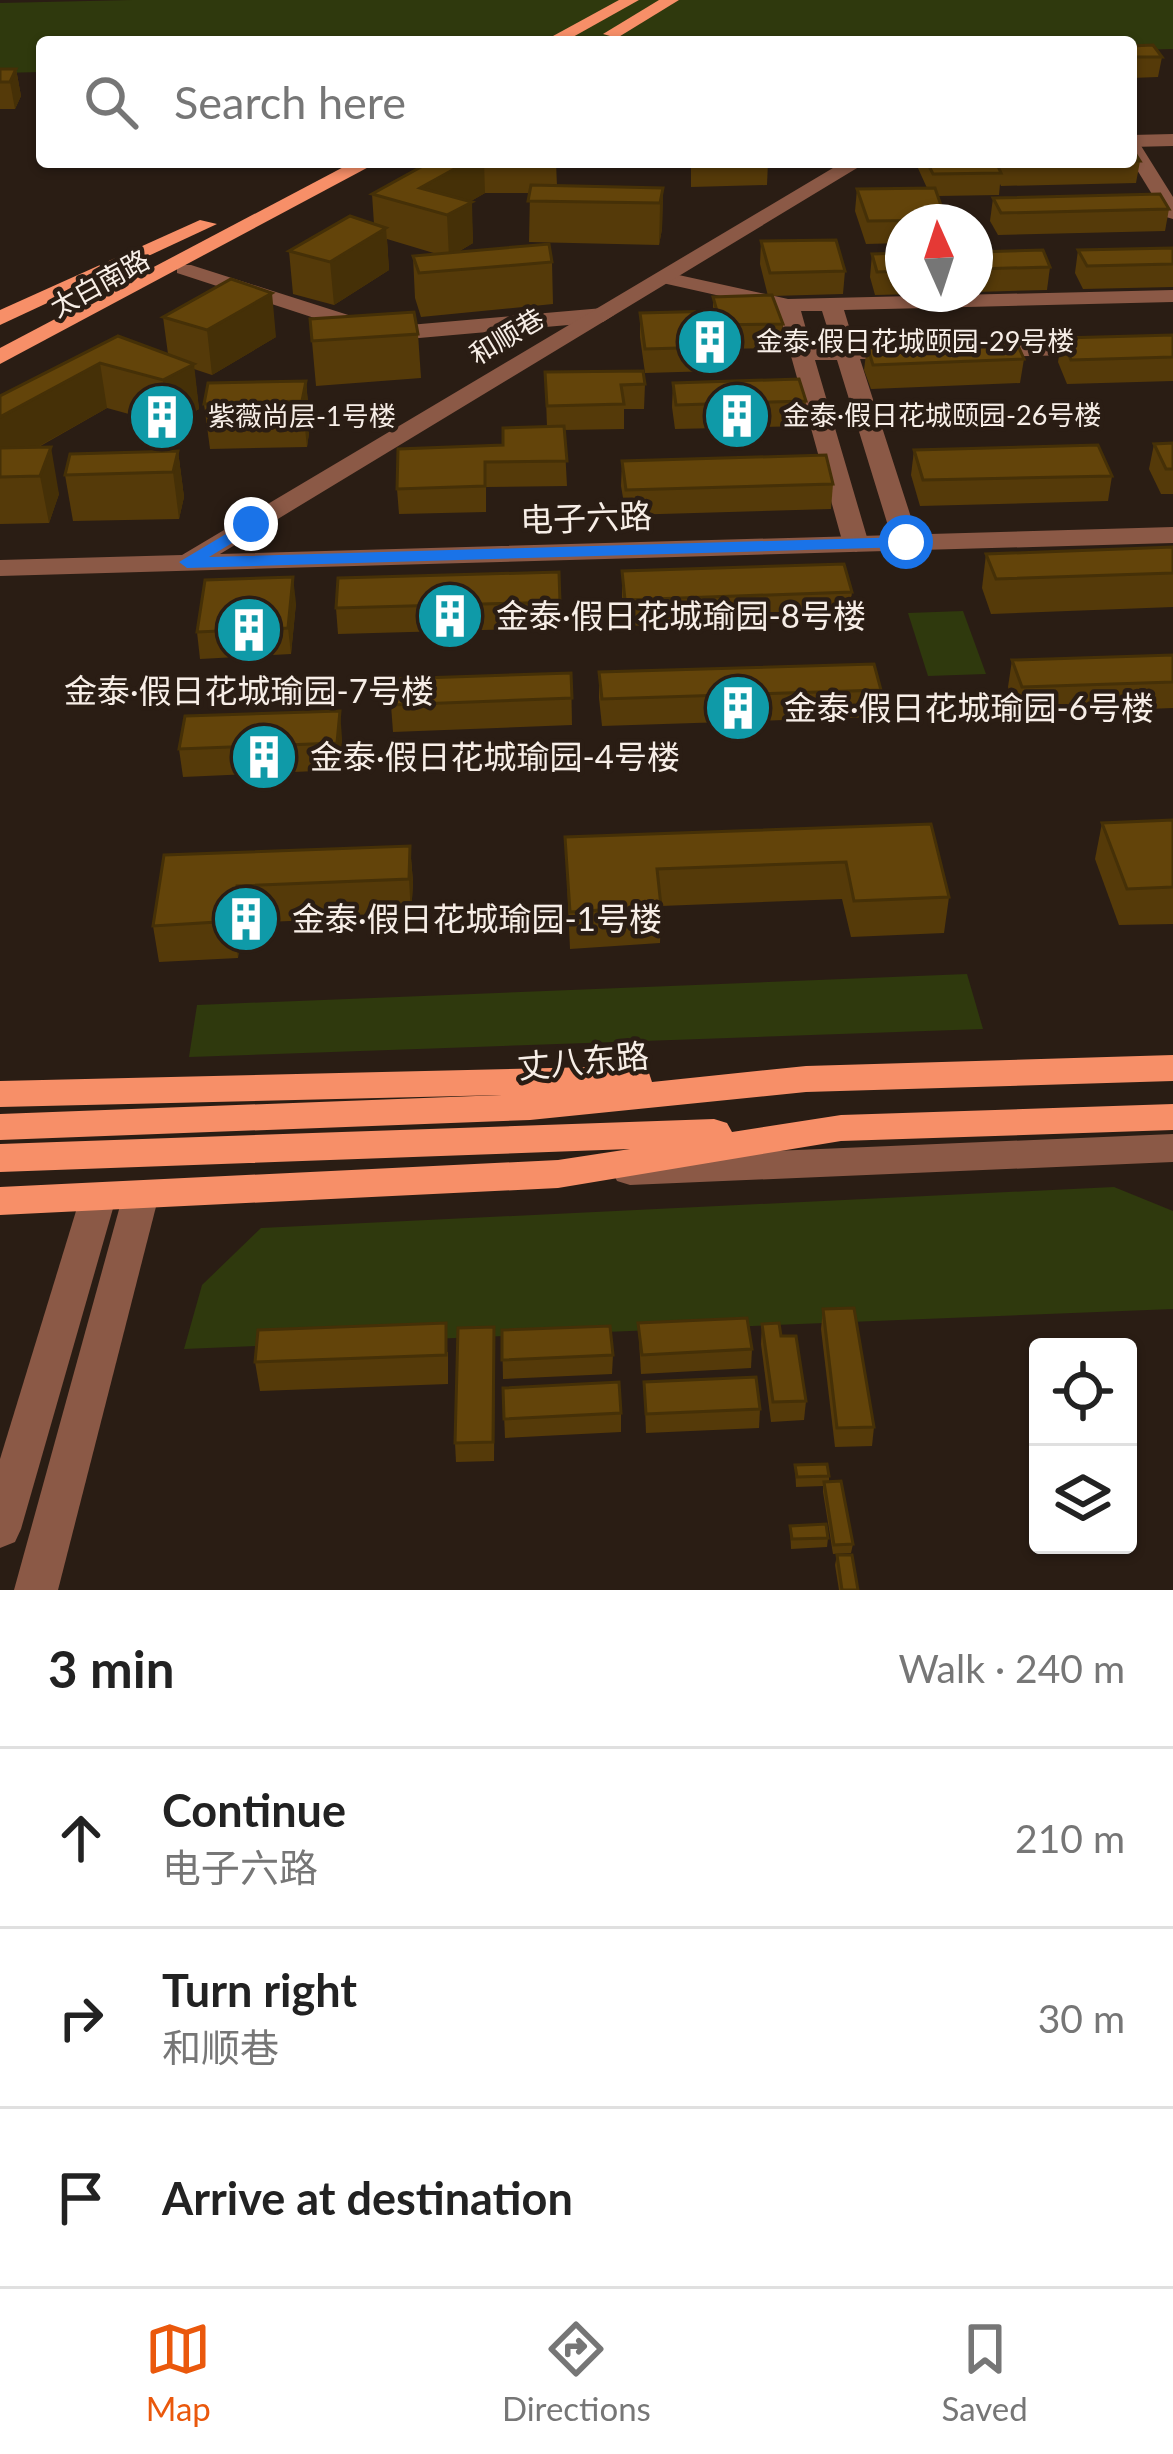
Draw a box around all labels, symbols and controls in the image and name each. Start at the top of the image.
search box [36,36,1137,168]
icon: search [78,69,144,135]
text: Search here [174,75,406,129]
north arrow [885,204,993,312]
street label: 太白南路 [44,242,155,323]
street label: 和顺巷 [463,301,549,371]
building icon: 金泰·假日花城颐园-29号楼 [675,307,745,377]
place label: 金泰·假日花城颐园-29号楼 [756,324,1074,357]
building icon: 金泰·假日花城颐园-26号楼 [702,381,772,451]
building icon: 紫薇尚层-1号楼 [127,382,197,452]
place label: 金泰·假日花城颐园-26号楼 [783,398,1101,431]
place label: 紫薇尚层-1号楼 [208,399,396,432]
street label: 电子六路 [519,495,653,539]
route end [224,497,278,551]
route start [879,515,933,569]
building icon: 金泰·假日花城瑜园-8号楼 [415,581,485,651]
building icon: 金泰·假日花城瑜园-7号楼 [214,595,284,665]
place label: 金泰·假日花城瑜园-8号楼 [496,595,866,635]
place label: 金泰·假日花城瑜园-7号楼 [64,670,434,710]
building icon: 金泰·假日花城瑜园-6号楼 [703,673,773,743]
place label: 金泰·假日花城瑜园-6号楼 [784,687,1154,727]
building icon: 金泰·假日花城瑜园-4号楼 [229,722,299,792]
place label: 金泰·假日花城瑜园-4号楼 [310,736,680,776]
building icon: 金泰·假日花城瑜园-1号楼 [211,884,281,954]
place label: 金泰·假日花城瑜园-1号楼 [292,898,662,938]
street label: 丈八东路 [515,1034,650,1086]
map controls [1029,1338,1137,1554]
button: locate [1029,1338,1137,1446]
button: layers [1029,1446,1137,1554]
text: 3 min [48,1638,174,1699]
text: Walk · 240 m [898,1645,1125,1691]
text: Continue [162,1783,346,1837]
icon: ahead [48,1805,114,1871]
text: 210 m [1015,1815,1125,1861]
text: 电子六路 [162,1844,318,1890]
text: Turn right [162,1963,357,2017]
icon: right [48,1985,114,2051]
text: 30 m [1038,1995,1125,2041]
text: 和顺巷 [162,2024,279,2070]
icon: arrive [48,2165,114,2231]
text: Arrive at destination [162,2171,573,2225]
tab: Map [145,2316,211,2428]
tab: Directions [502,2316,651,2428]
tab: Saved [941,2316,1028,2428]

